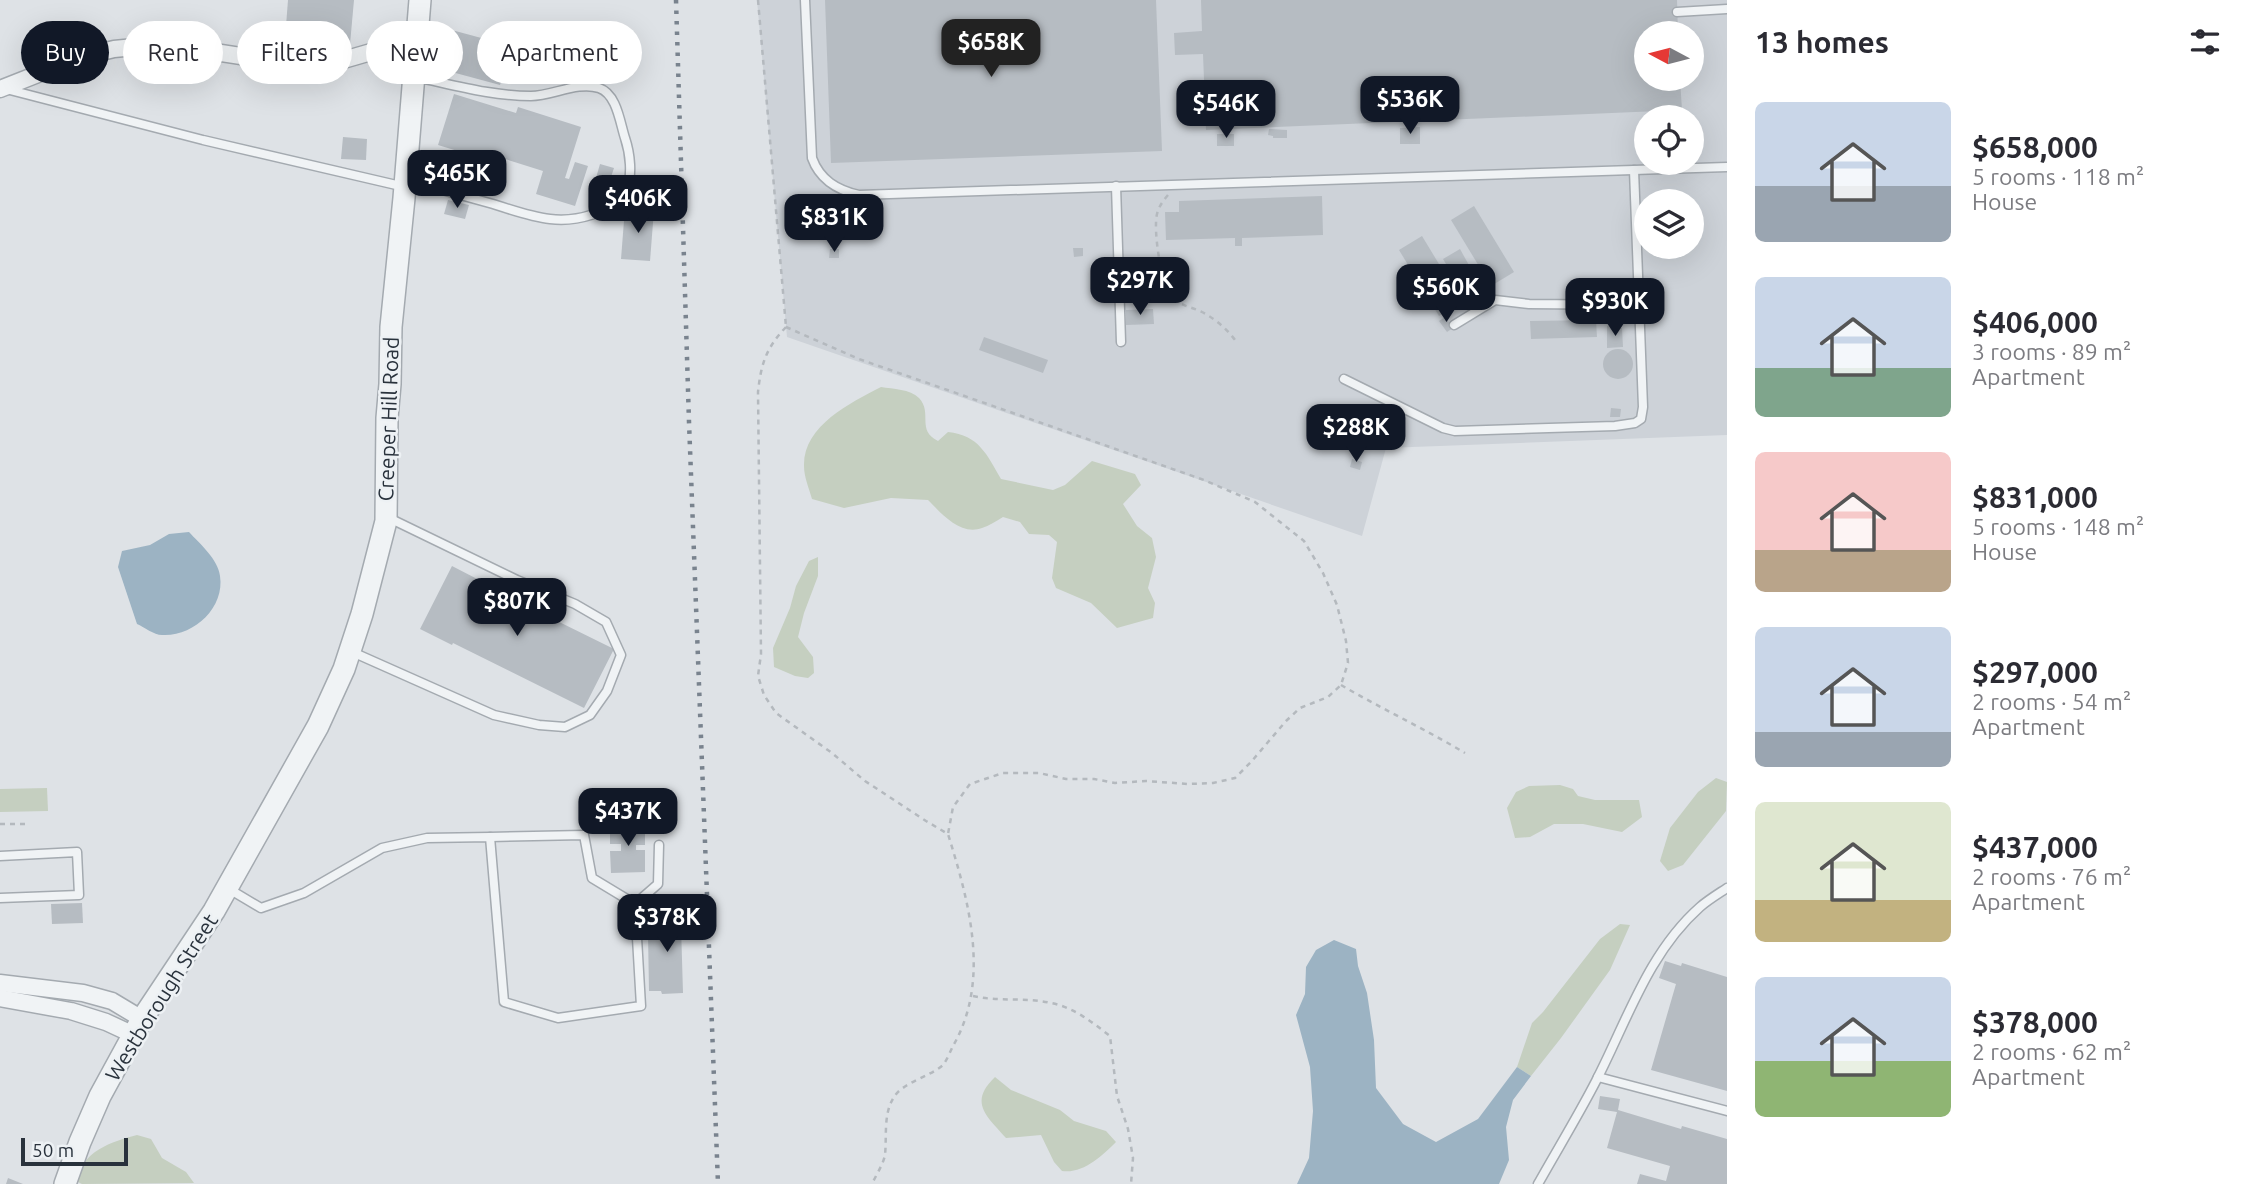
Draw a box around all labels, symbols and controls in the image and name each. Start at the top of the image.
pin: $658K [942,20,1040,79]
chip: Buy [21,21,109,84]
chip: Rent [123,21,223,84]
chip: Filters [237,21,352,84]
chip: New [366,21,463,84]
chip: Apartment [477,21,642,84]
north arrow [1634,21,1704,91]
map controls [1634,21,1704,259]
icon: filters [2186,23,2224,61]
text: 13 homes [1755,25,1889,59]
text: $658K [957,29,1025,54]
pin: $536K [1361,76,1459,136]
pin: $546K [1177,80,1275,140]
text: $536K [1376,86,1444,111]
text: $546K [1192,90,1260,115]
button: locate [1634,105,1704,175]
icon: home [1811,130,1895,214]
text: $658,000 [1972,130,2098,164]
pin: $465K [408,150,506,210]
text: $465K [423,160,491,185]
text: 5 rooms · 118 m² [1972,164,2144,189]
pin: $406K [589,176,687,235]
text: $406K [604,185,672,210]
button: layers [1634,189,1704,259]
text: House [1972,189,2037,214]
pin: $831K [785,194,883,254]
text: $831K [800,204,868,229]
pin: $297K [1091,258,1189,317]
pin: $560K [1397,264,1495,324]
text: $297K [1106,267,1174,292]
text: $560K [1412,274,1480,299]
pin: $930K [1566,278,1664,338]
text: $930K [1581,288,1649,313]
icon: home [1811,305,1895,389]
text: $406,000 [1972,305,2098,339]
street label: Creeper Hill Road [373,336,403,502]
text: 3 rooms · 89 m² [1972,339,2131,364]
text: Apartment [1972,364,2085,389]
pin: $288K [1307,405,1405,464]
text: $288K [1322,414,1390,439]
icon: home [1811,480,1895,564]
text: $831,000 [1972,480,2098,514]
text: 5 rooms · 148 m² [1972,514,2144,539]
text: House [1972,539,2037,564]
pin: $807K [468,578,566,638]
text: $807K [483,588,551,613]
icon: home [1811,655,1895,739]
text: $297,000 [1972,655,2098,689]
text: 2 rooms · 54 m² [1972,689,2131,714]
text: Apartment [1972,714,2085,739]
pin: $437K [579,788,677,848]
text: $437K [594,798,662,823]
icon: home [1811,830,1895,914]
text: $437,000 [1972,830,2098,864]
text: 2 rooms · 76 m² [1972,864,2131,889]
text: Apartment [1972,889,2085,914]
pin: $378K [618,894,716,954]
text: $378K [633,904,701,929]
street label: Westborough Street [100,909,222,1085]
icon: home [1811,1005,1895,1089]
text: $378,000 [1972,1005,2098,1039]
text: 2 rooms · 62 m² [1972,1039,2131,1064]
text: Apartment [1972,1064,2085,1089]
scale bar [21,1135,128,1167]
text: 50 m [32,1139,74,1161]

